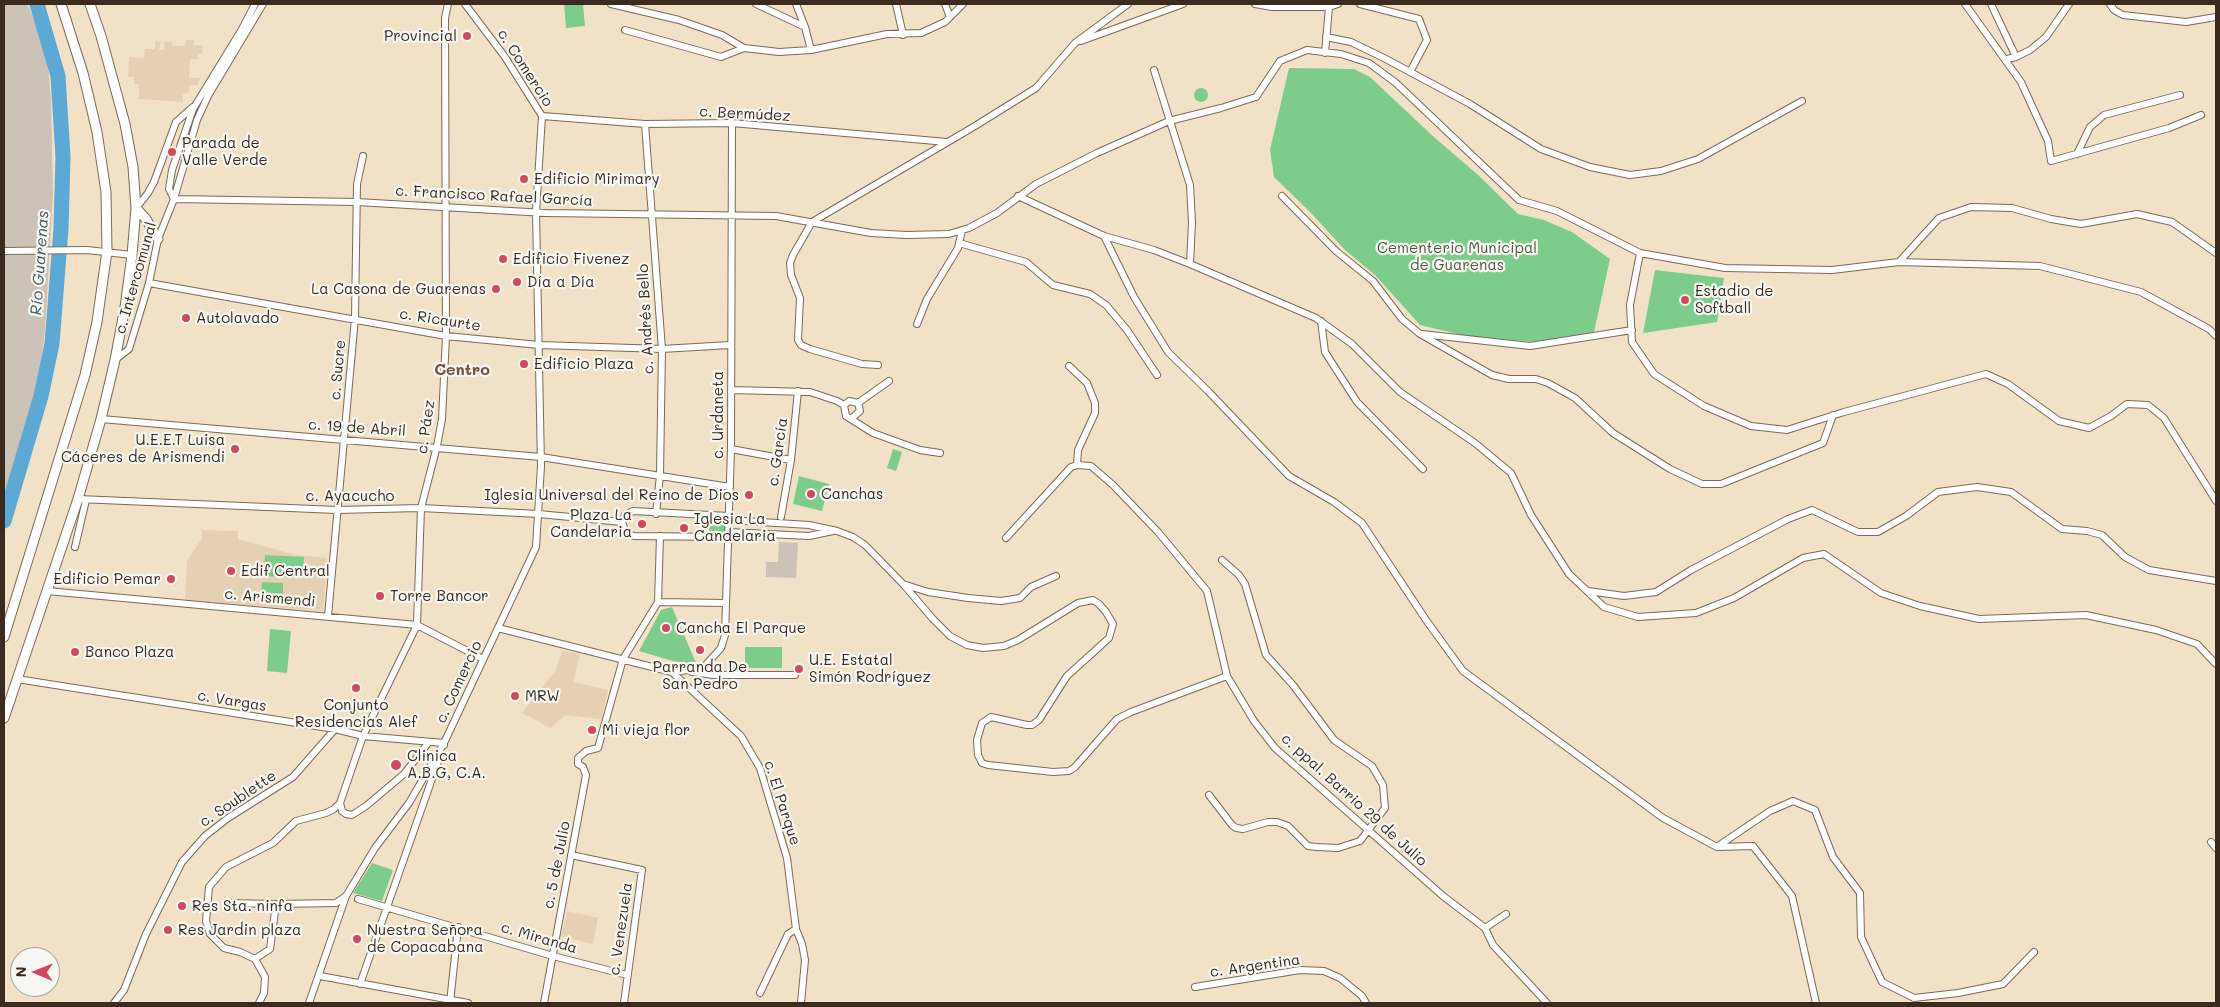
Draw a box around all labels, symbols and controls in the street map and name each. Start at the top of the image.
street label: c. Comercio [493,26,557,110]
place label: Provincial [384,27,457,45]
marker: Provincial [461,30,473,42]
street label: c. Bermúdez [699,103,791,125]
place label: Parada de Valle Verde [182,134,268,169]
marker: Parada de Valle Verde [166,146,178,158]
place label: Edificio Mirimary [534,170,660,188]
marker: Edificio Mirimary [518,173,530,185]
street label: c. Francisco Rafael García [395,182,593,210]
water label: Río Guarenas [27,210,53,316]
street label: c. Intercomunal [111,220,161,336]
park label: Cementerio Municipal de Guarenas [1377,239,1537,274]
place label: Edificio Fivenez [513,250,629,268]
marker: Edificio Fivenez [497,253,509,265]
street label: c. Andrés Bello [634,263,658,375]
place label: Día a Día [527,273,595,291]
marker: Día a Día [511,276,523,288]
place label: La Casona de Guarenas [311,280,486,298]
place label: Estadio de Softball [1695,282,1773,317]
marker: La Casona de Guarenas [490,283,502,295]
marker: Estadio de Softball [1679,294,1691,306]
street label: c. Ricaurte [398,305,482,335]
place label: Autolavado [196,309,279,327]
marker: Autolavado [180,312,192,324]
street label: c. Sucre [326,339,350,401]
place label: Edificio Plaza [534,355,634,373]
marker: Edificio Plaza [518,358,530,370]
district label: Centro [434,360,490,380]
street label: c. Urdaneta [709,371,727,459]
street label: c. Páez [413,399,439,455]
street label: c. 19 de Abril [308,416,406,440]
street label: c. García [764,417,792,487]
place label: U.E.E.T Luisa Cáceres de Arismendi [61,431,225,466]
marker: U.E.E.T Luisa Cáceres de Arismendi [229,443,241,455]
place label: Canchas [821,485,883,503]
place label: Iglesia Universal del Reino de Dios [484,486,739,504]
street label: c. Ayacucho [306,487,394,505]
marker: Canchas [805,488,817,500]
marker: Iglesia Universal del Reino de Dios [743,489,755,501]
place label: Plaza La Candelaria [550,506,632,541]
place label: Iglesia La Candelaria [694,510,776,545]
marker: Plaza La Candelaria [636,518,648,530]
marker: Iglesia La Candelaria [678,522,690,534]
place label: Edif Central [241,562,330,580]
marker: Edif Central [225,565,237,577]
place label: Edificio Pemar [53,570,161,588]
marker: Edificio Pemar [165,573,177,585]
street label: c. Arismendi [224,585,316,611]
place label: Torre Bancor [390,587,489,605]
marker: Torre Bancor [374,590,386,602]
place label: Cancha El Parque [676,619,806,637]
marker: Cancha El Parque [660,622,672,634]
street label: c. Comercio [432,638,486,726]
place label: Banco Plaza [85,643,174,661]
marker: Parranda De San Pedro [694,644,706,656]
marker: Banco Plaza [69,646,81,658]
place label: U.E. Estatal Simón Rodríguez [809,651,931,686]
place label: Parranda De San Pedro [653,658,747,693]
marker: U.E. Estatal Simón Rodríguez [793,663,805,675]
marker: Conjunto Residencias Alef [350,682,362,694]
street label: c. Vargas [196,687,268,715]
place label: MRW [525,687,560,705]
marker: MRW [509,690,521,702]
place label: Conjunto Residencias Alef [295,696,417,731]
place label: Mi vieja flor [602,721,690,739]
marker: Mi vieja flor [586,724,598,736]
street label: c. ppal. Barrio 29 de Julio [1277,730,1431,870]
place label: Clinica A.B.G, C.A. [407,747,486,782]
marker: Clinica A.B.G, C.A. [389,758,403,772]
street label: c. El Parque [760,758,804,848]
street label: c. Soublette [196,767,280,831]
street label: c. 5 de Julio [540,820,574,910]
street label: c. Venezuela [606,881,636,977]
place label: Res Sta. ninfa [192,897,293,915]
marker: Res Sta. ninfa [176,900,188,912]
street label: c. Miranda [499,919,579,957]
place label: Res Jardin plaza [178,921,301,939]
place label: Nuestra Señora de Copacabana [367,921,484,956]
marker: Res Jardin plaza [162,924,174,936]
marker: Nuestra Señora de Copacabana [351,933,363,945]
north arrow [10,947,60,997]
street label: c. Argentina [1209,951,1301,981]
text: N [11,966,30,977]

